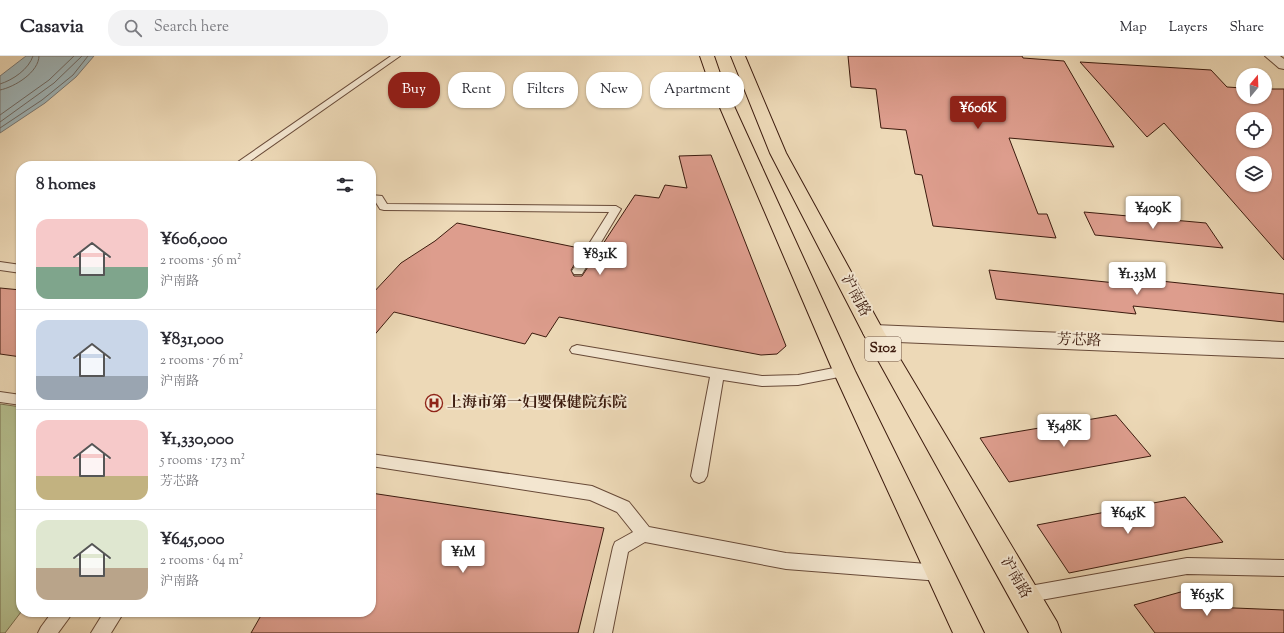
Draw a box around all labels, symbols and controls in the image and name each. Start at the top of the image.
search box [108,10,388,46]
text: Casavia [20,14,84,41]
icon: search [122,17,144,39]
text: Search here [154,17,229,38]
text: Map [1120,18,1147,38]
text: Layers [1169,18,1207,38]
text: Share [1229,18,1264,38]
north arrow [1236,68,1272,104]
map controls [1236,68,1272,192]
chip: Buy [388,72,440,108]
chip: Rent [448,72,505,108]
chip: Filters [513,72,578,108]
chip: New [586,72,642,108]
chip: Apartment [650,72,744,108]
pin: ¥606K [950,96,1006,130]
text: ¥606K [959,100,997,118]
button: locate [1236,112,1272,148]
button: layers [1236,156,1272,192]
text: 8 homes [36,173,96,197]
icon: filters [334,174,356,196]
pin: ¥409K [1125,196,1181,230]
text: ¥409K [1135,200,1171,218]
text: ¥606,000 [160,228,228,252]
icon: home [68,235,116,283]
pin: ¥831K [572,242,628,276]
text: ¥831K [583,246,617,264]
text: 2 rooms · 56 m² [160,252,241,270]
pin: ¥1.33M [1104,262,1170,296]
text: ¥1.33M [1118,266,1156,284]
street label: 沪南路 [835,271,875,321]
text: 沪南路 [160,273,199,291]
text: ¥831,000 [160,328,224,352]
street label: 芳芯路 [1056,330,1102,352]
icon: home [68,336,116,384]
road number: S102 [865,337,901,361]
text: 2 rooms · 76 m² [160,352,244,370]
text: 沪南路 [160,373,199,391]
hospital icon: 上海市第一妇婴保健院东院 [424,393,444,413]
place label: 上海市第一妇婴保健院东院 [447,393,627,414]
pin: ¥548K [1036,414,1092,448]
text: ¥548K [1046,418,1082,436]
text: ¥1,330,000 [160,428,234,452]
icon: home [68,436,116,484]
text: 5 rooms · 173 m² [160,452,245,470]
text: 芳芯路 [160,473,199,491]
pin: ¥645K [1100,501,1156,535]
text: ¥645K [1110,505,1146,523]
text: ¥645,000 [160,528,225,552]
icon: home [68,536,116,584]
pin: ¥1M [444,540,482,574]
text: ¥1M [451,544,475,562]
text: 2 rooms · 64 m² [160,552,243,570]
street label: 沪南路 [995,553,1035,603]
text: 沪南路 [160,573,199,591]
pin: ¥635K [1179,583,1235,617]
text: ¥635K [1190,587,1224,605]

